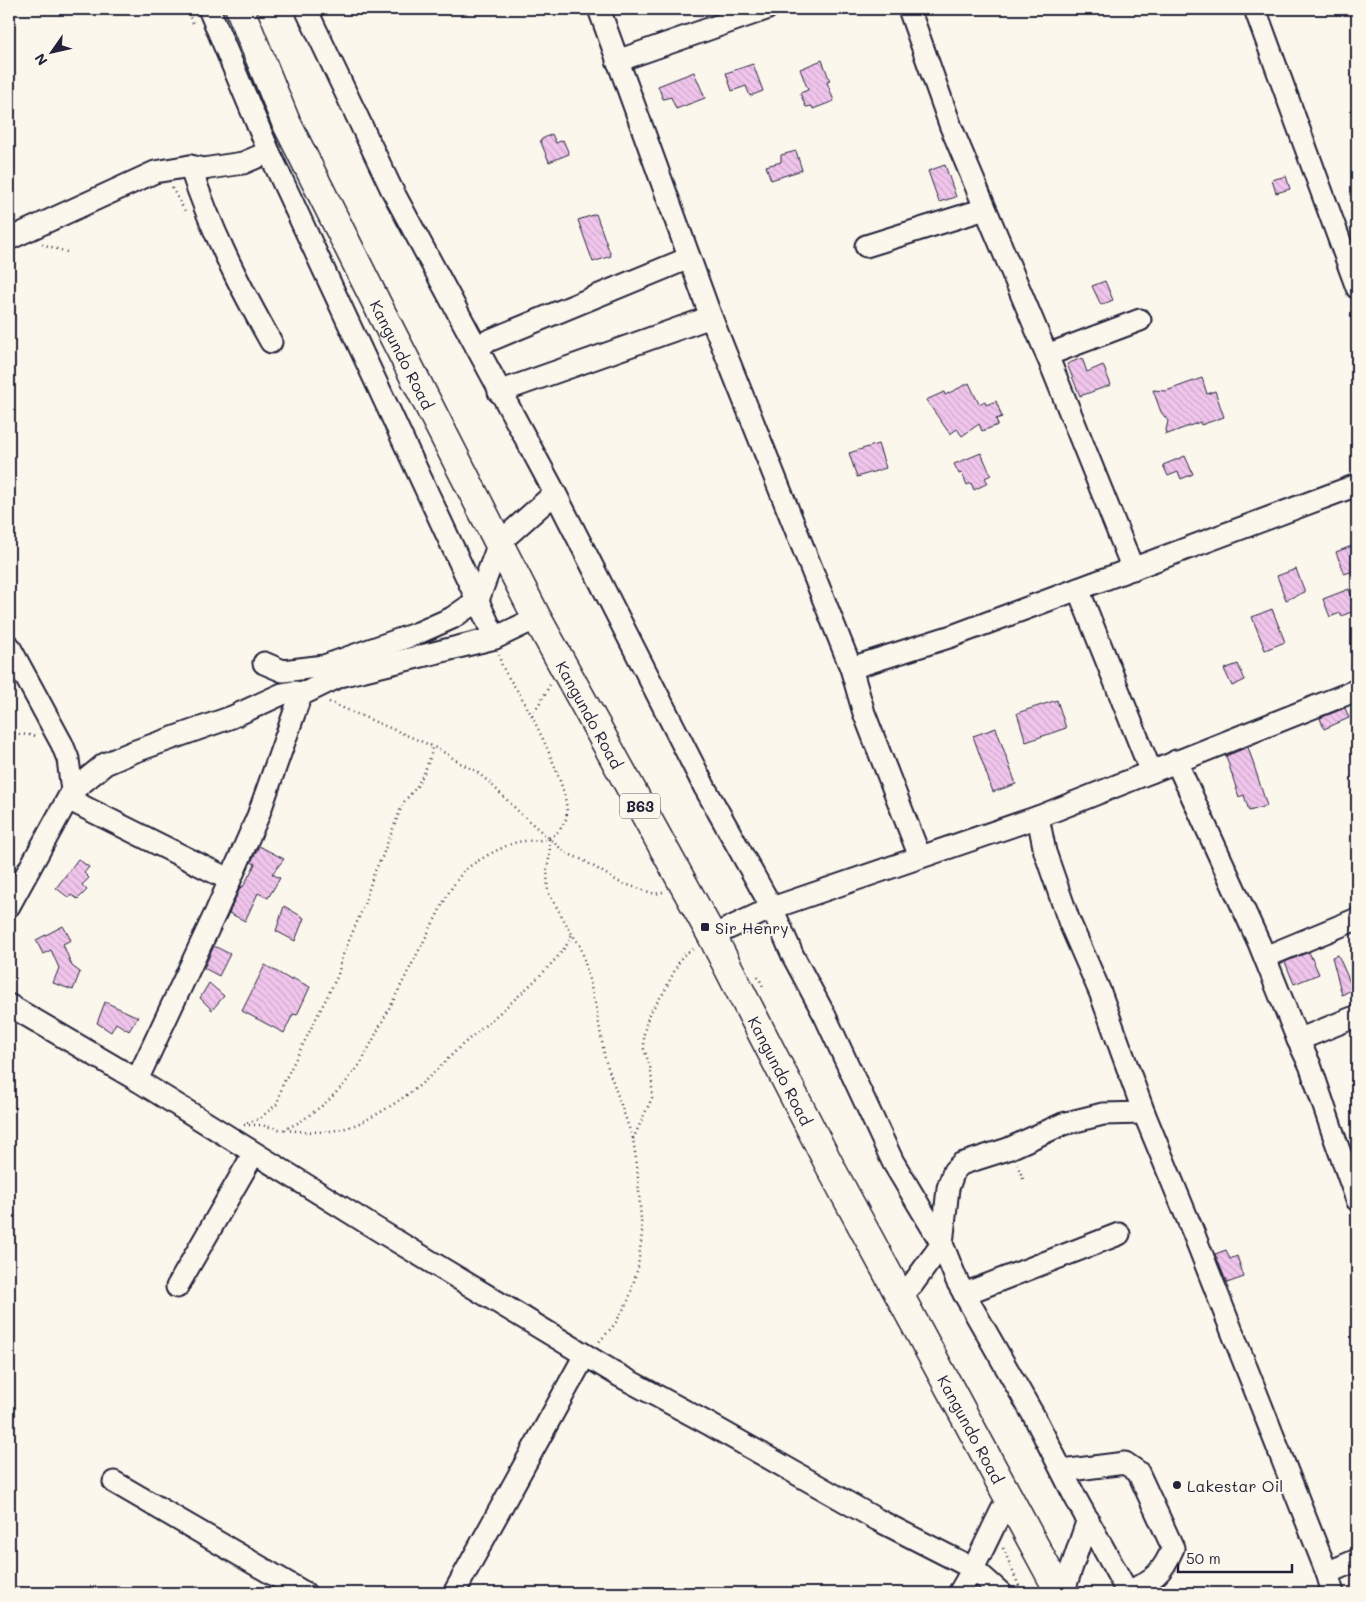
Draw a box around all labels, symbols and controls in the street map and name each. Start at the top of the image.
north arrow [28,28,78,78]
text: N [30,50,52,69]
street label: Kangundo Road [366,296,439,413]
street label: Kangundo Road [552,657,628,772]
road number: B63 [620,794,660,818]
place label: Sir Henry [715,917,789,938]
marker: Sir Henry [699,921,711,933]
street label: Kangundo Road [744,1012,818,1129]
street label: Kangundo Road [934,1371,1009,1487]
place label: Lakestar Oil [1187,1475,1283,1496]
marker: Lakestar Oil [1171,1479,1183,1491]
scale bar [1178,1542,1292,1574]
text: 50 m [1186,1548,1221,1568]

